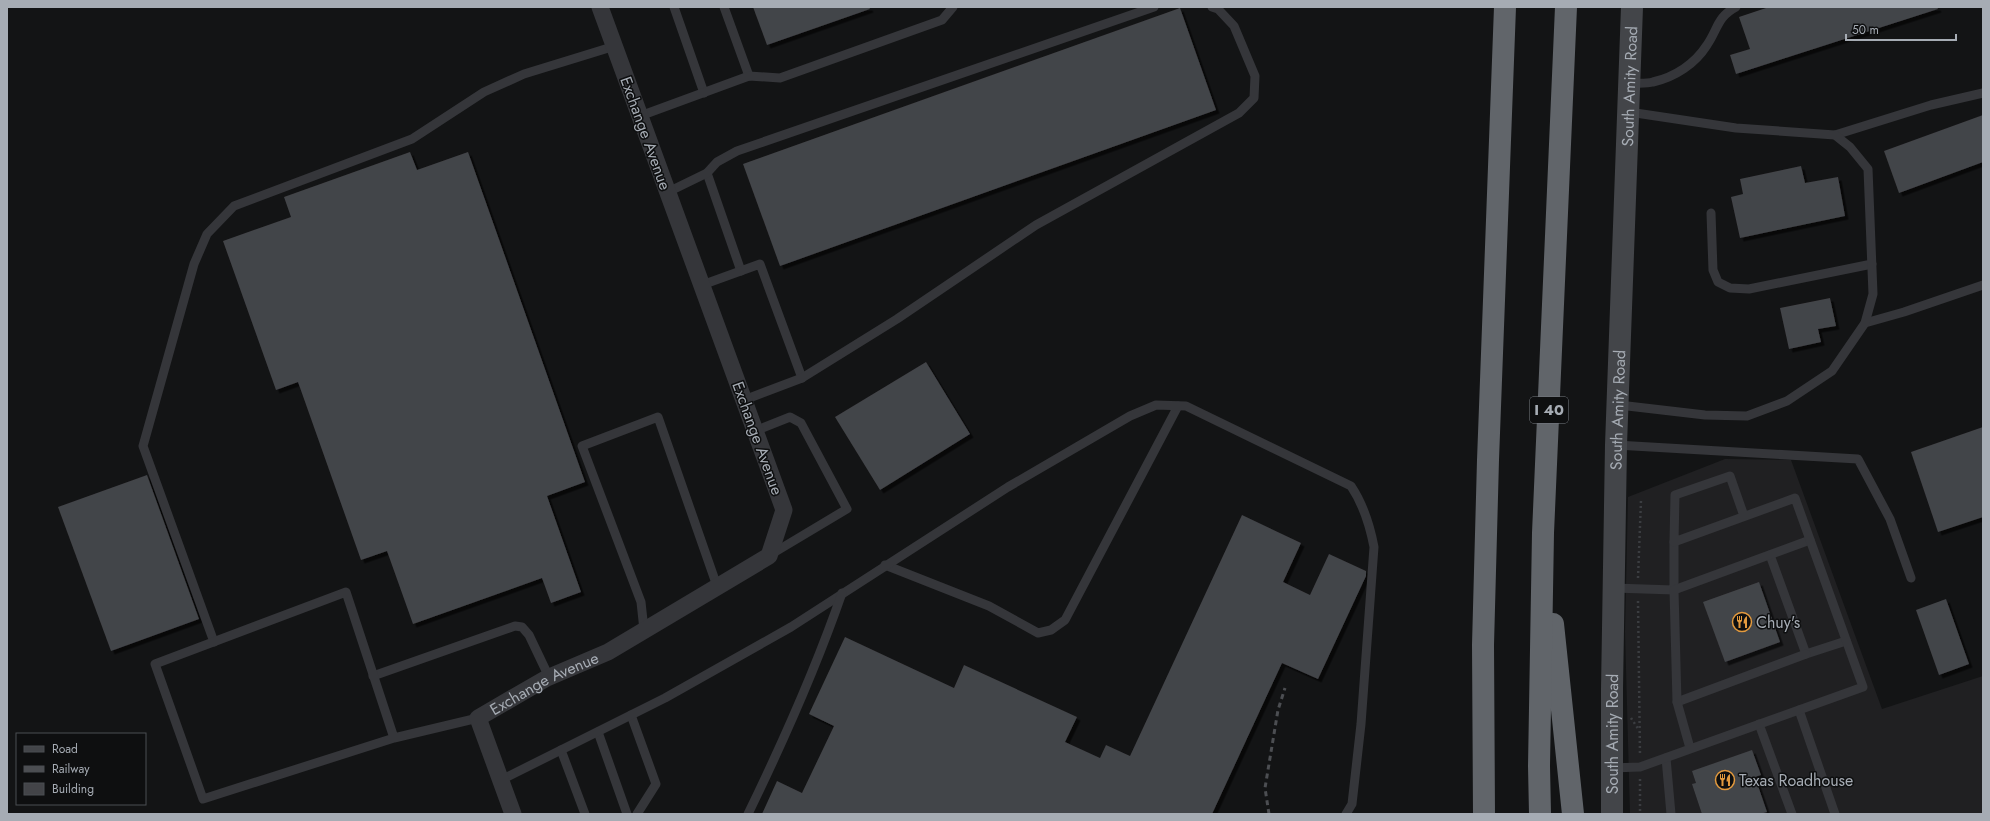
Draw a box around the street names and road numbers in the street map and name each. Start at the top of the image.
street label: South Amity Road [1616,26,1643,147]
street label: Exchange Avenue [614,73,677,193]
street label: South Amity Road [1605,349,1631,470]
street label: Exchange Avenue [726,378,789,498]
road number: I 40 [1530,397,1568,423]
street label: Exchange Avenue [485,646,602,721]
street label: South Amity Road [1601,674,1624,794]

